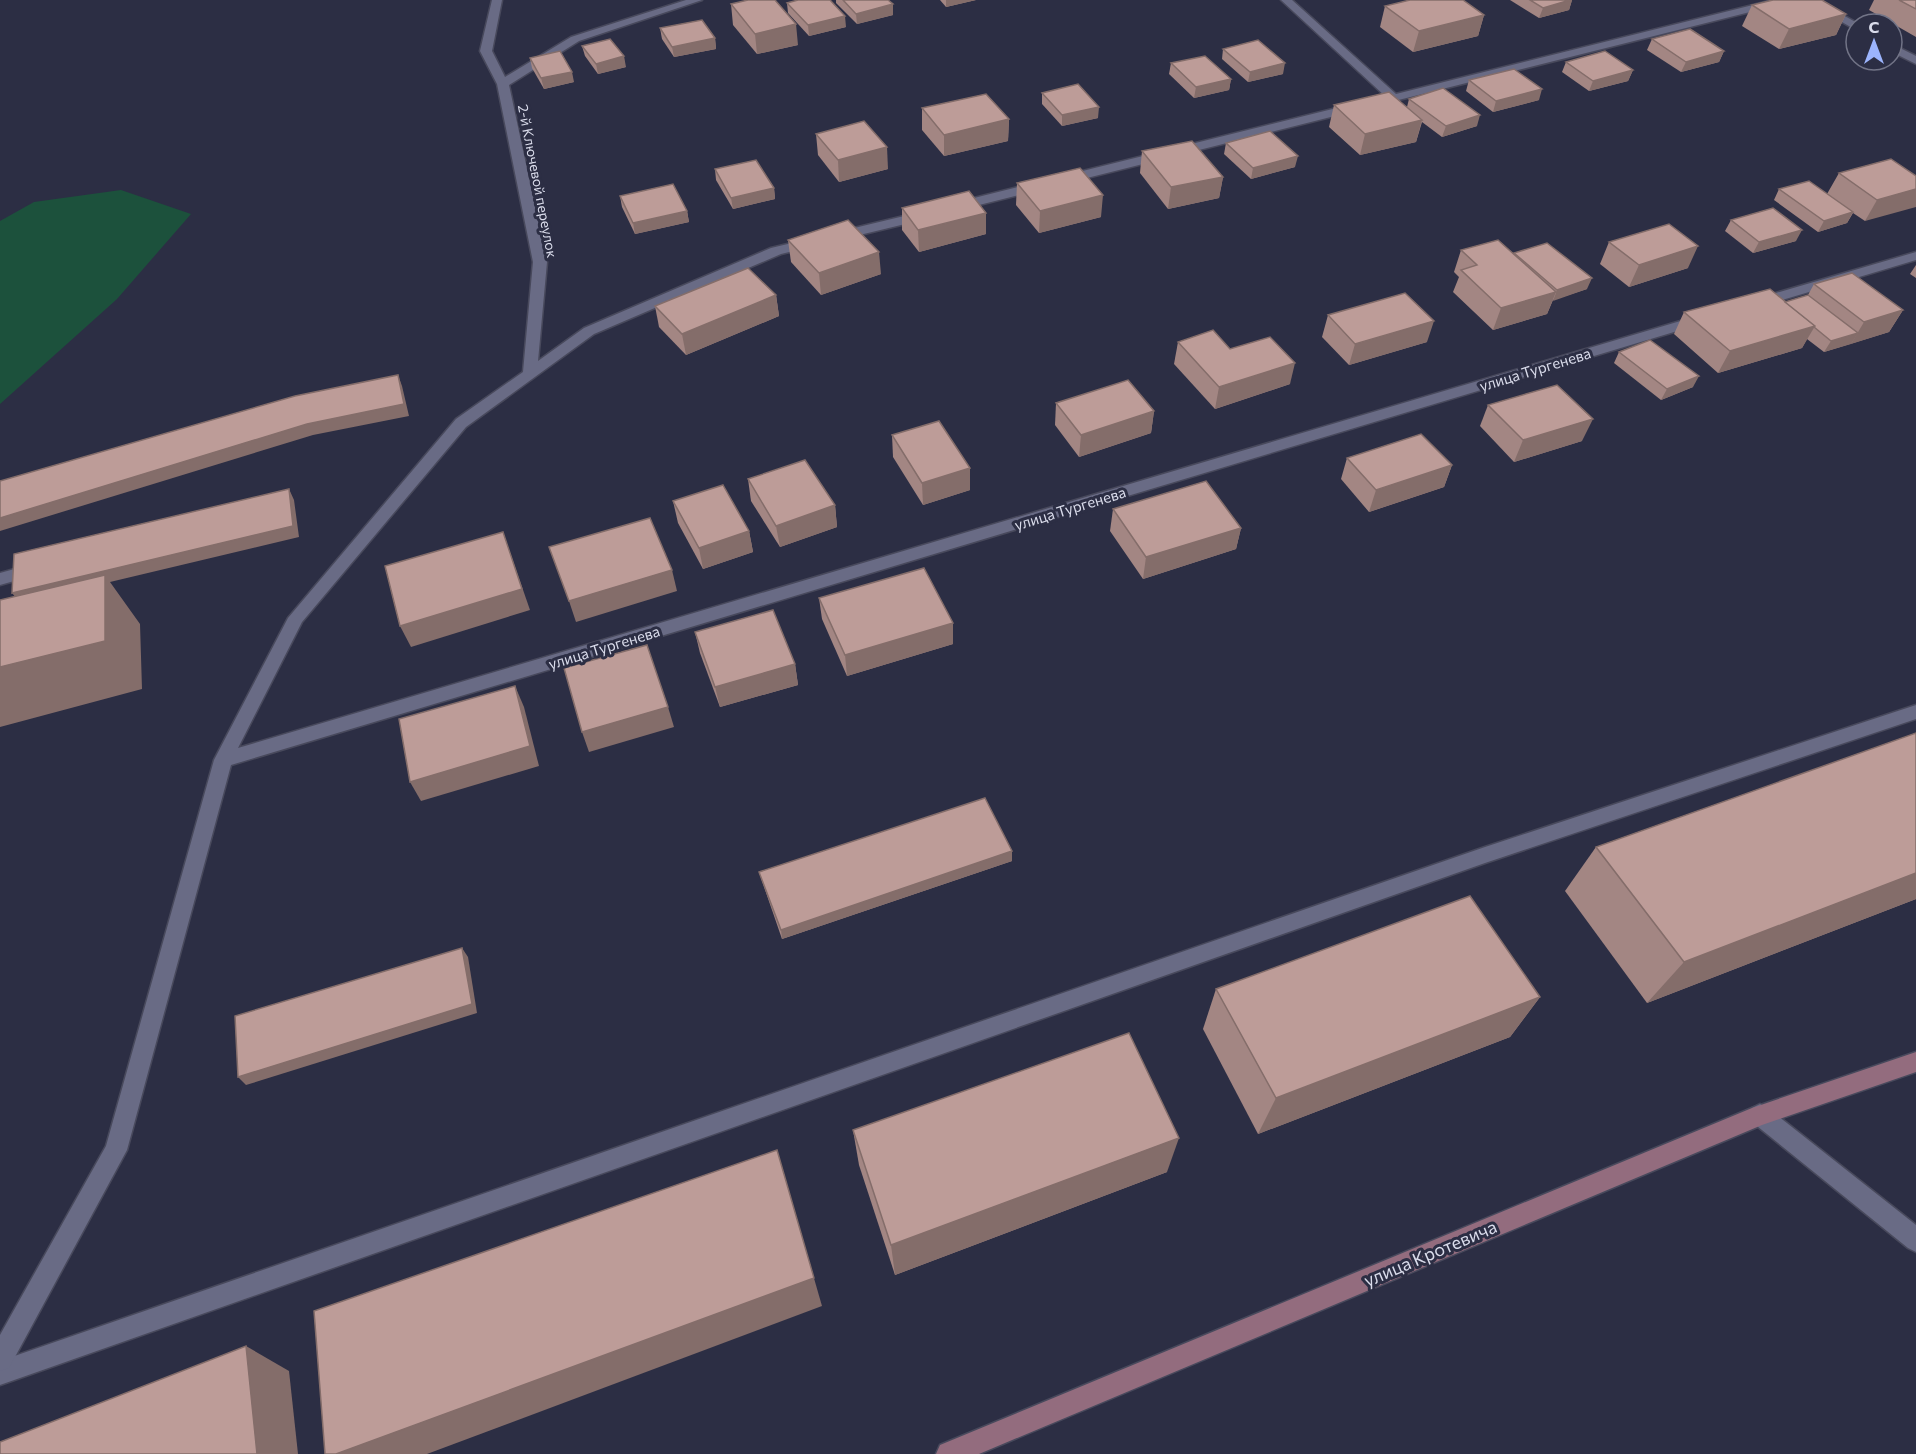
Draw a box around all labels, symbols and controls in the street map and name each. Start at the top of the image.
north arrow [1844,12,1904,72]
text: С [1869,17,1880,36]
street label: 2-й Ключевой переулок [515,103,561,260]
street label: улица Тургенева [1477,343,1593,395]
street label: улица Тургенева [1012,482,1128,534]
street label: улица Тургенева [546,621,662,673]
street label: улица Кротевича [1360,1215,1500,1291]

